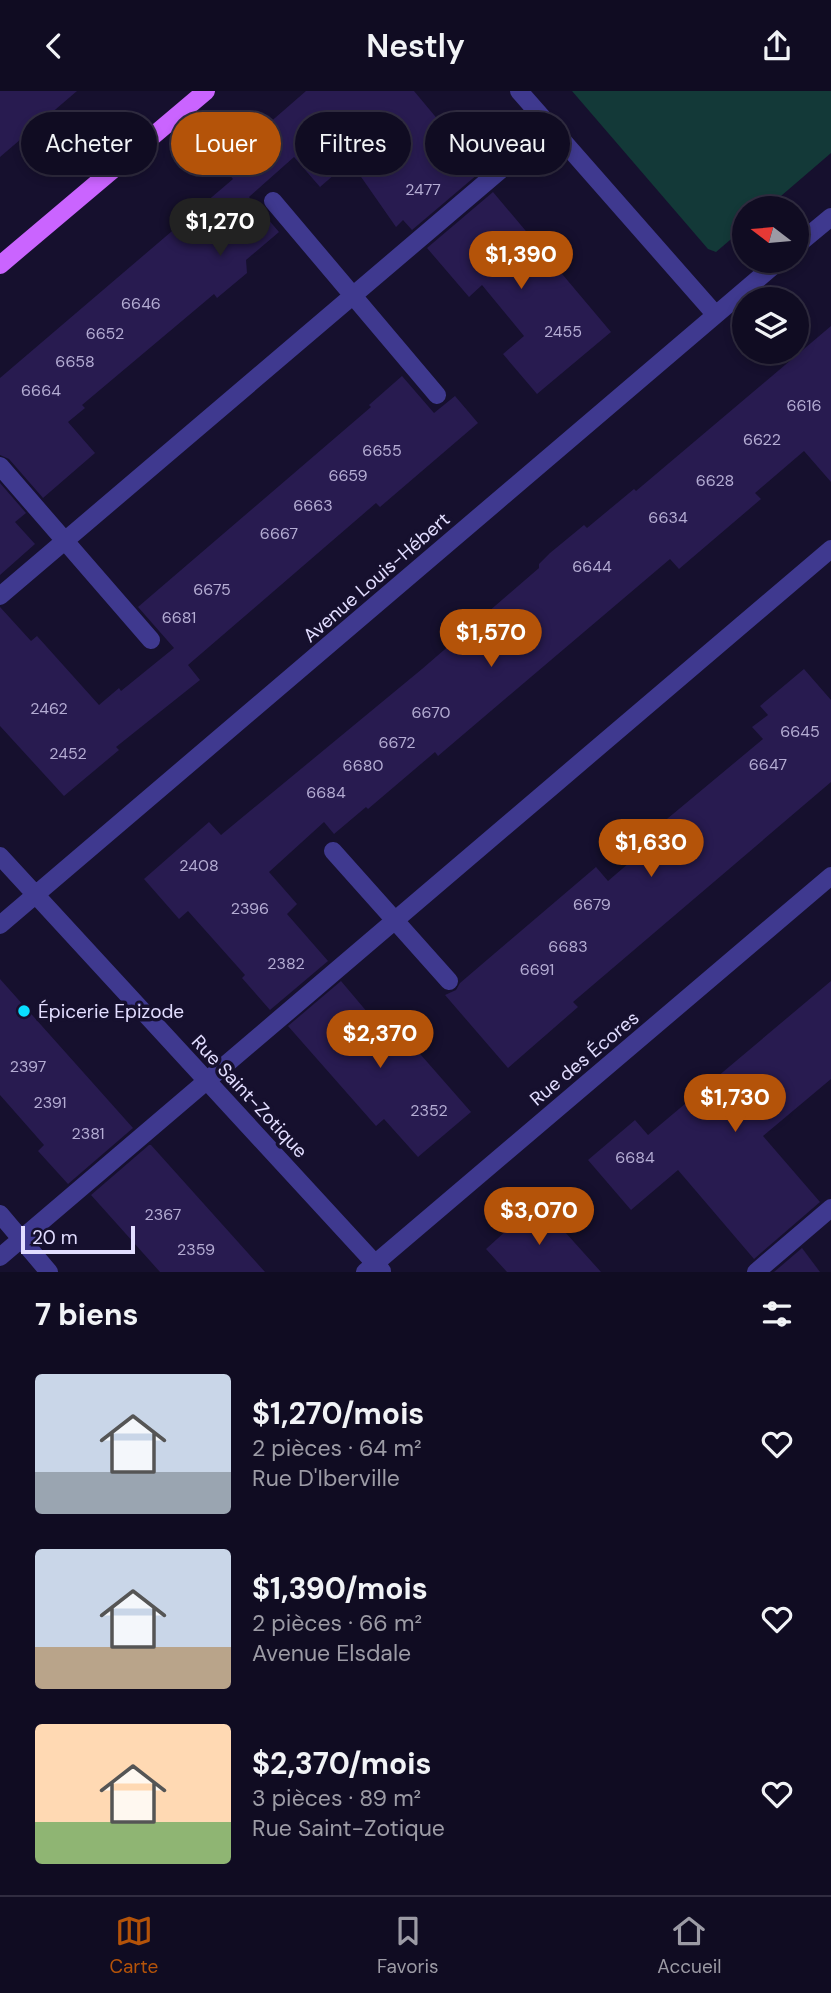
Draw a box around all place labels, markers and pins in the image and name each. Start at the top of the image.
pin: $1,270 [163,199,277,258]
pin: $1,390 [464,231,578,291]
pin: $1,570 [434,609,548,669]
pin: $1,630 [594,819,708,879]
place label: Épicerie Epizode [38,999,184,1024]
marker: Épicerie Epizode [16,1003,32,1019]
pin: $2,370 [323,1011,437,1070]
pin: $1,730 [678,1075,792,1134]
pin: $3,070 [482,1187,596,1247]

